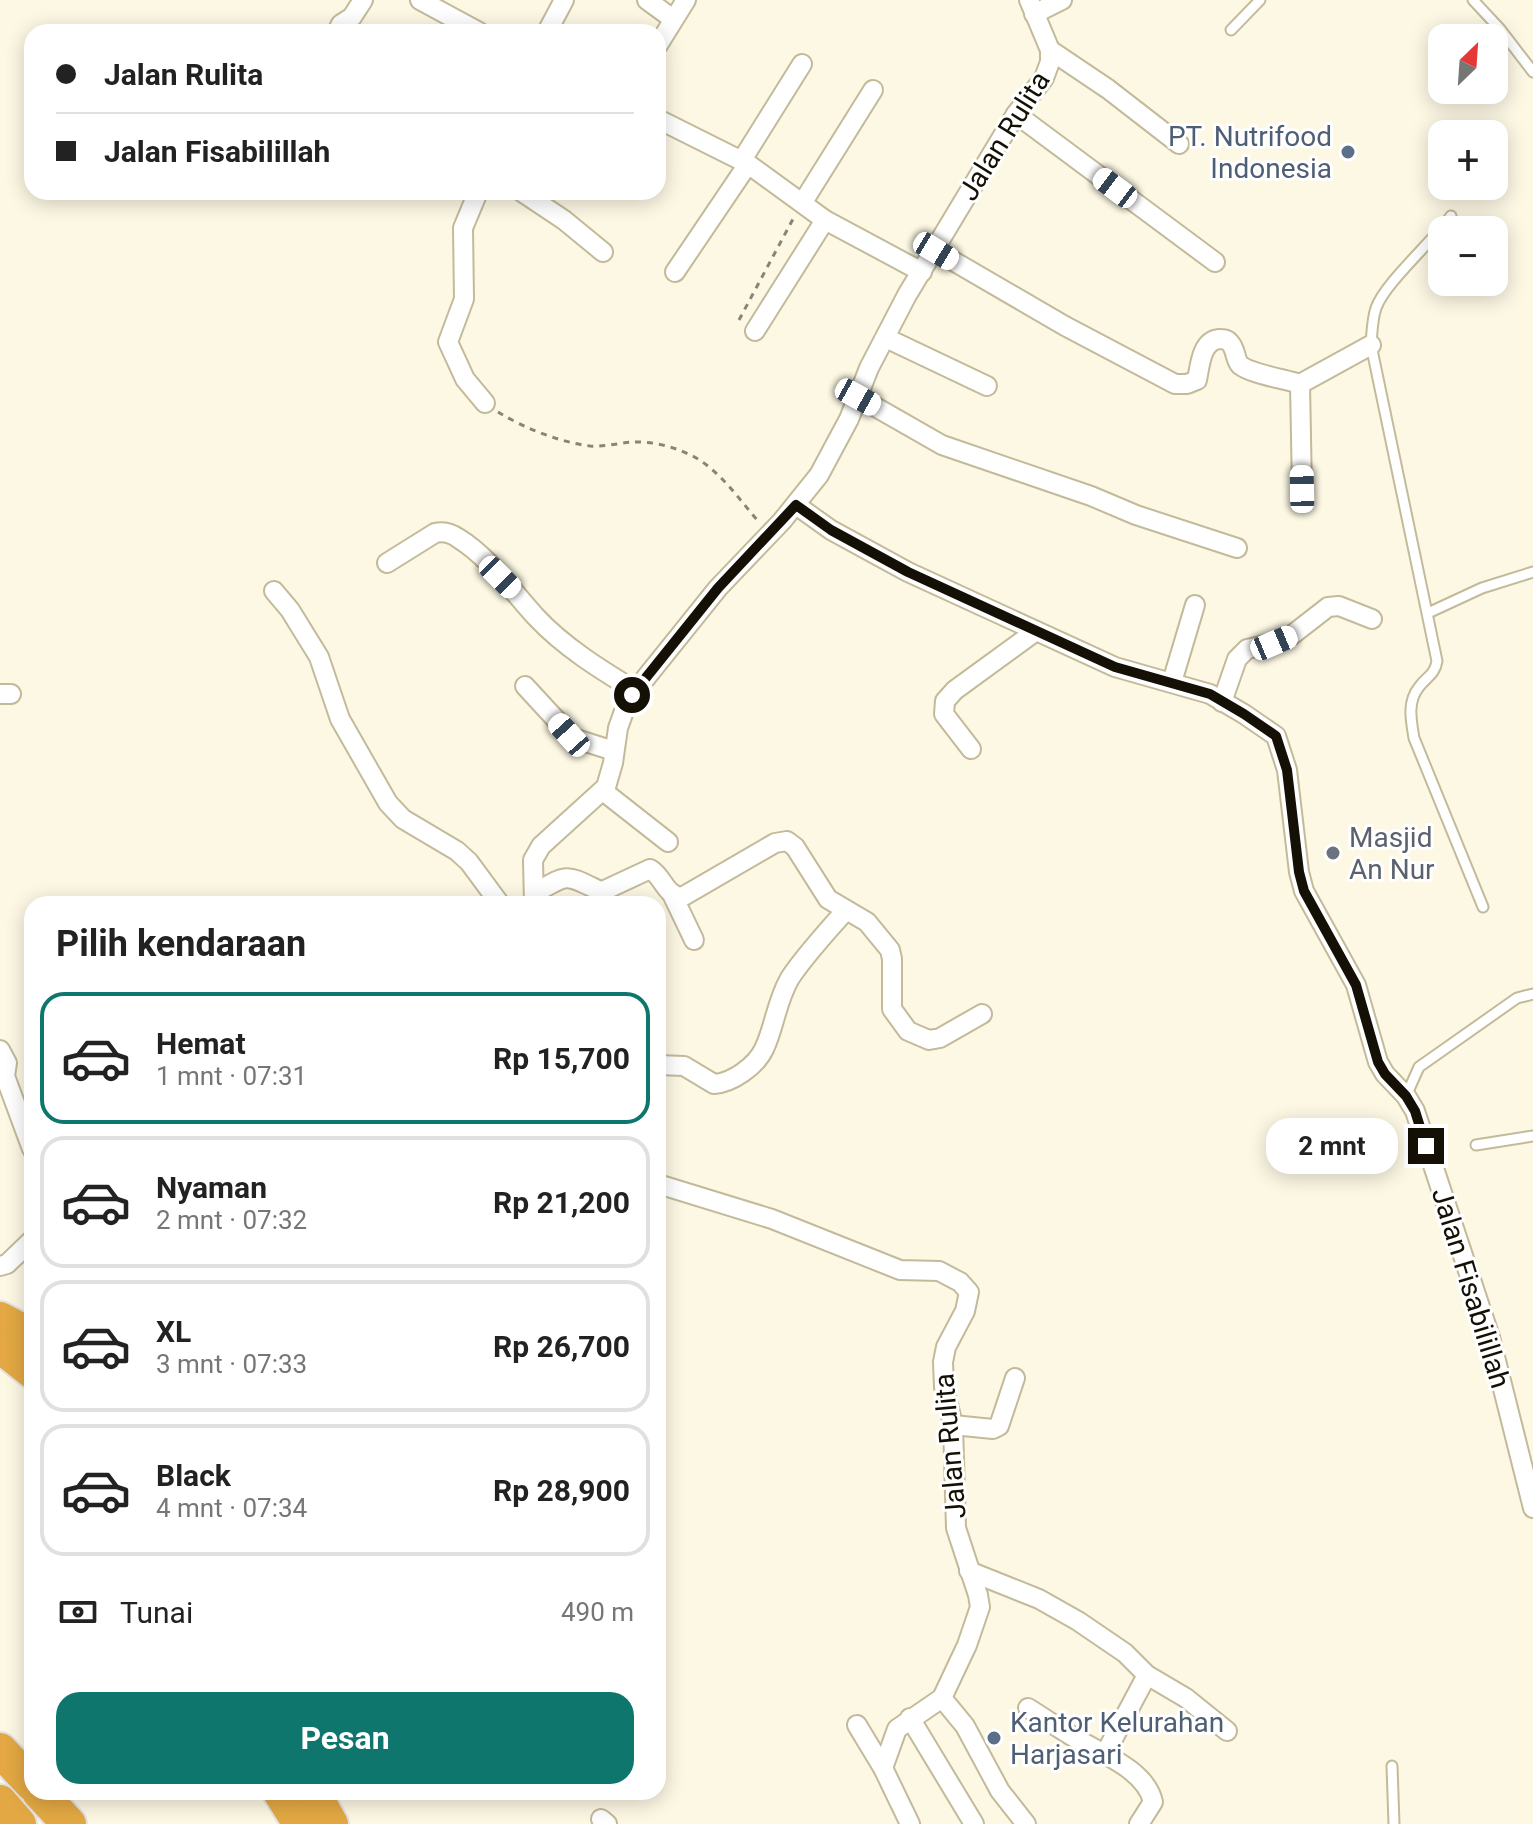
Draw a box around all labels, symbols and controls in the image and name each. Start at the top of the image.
north arrow [1428,24,1508,104]
map controls [1428,24,1508,296]
text: Jalan Rulita [104,57,263,92]
street label: Jalan Rulita [951,65,1057,207]
place label: PT. Nutrifood Indonesia [1168,120,1332,185]
button: + [1428,120,1508,200]
text: Jalan Fisabilillah [104,134,330,169]
marker: PT. Nutrifood Indonesia [1339,143,1357,161]
car [1089,164,1141,212]
button: − [1428,216,1508,296]
car [909,228,963,274]
car [831,375,885,419]
car [1290,465,1314,513]
car [475,552,525,602]
car [1247,623,1301,663]
route start [614,677,650,713]
car [544,709,594,761]
place label: Masjid An Nur [1349,821,1435,886]
marker: Masjid An Nur [1324,844,1342,862]
text: Pilih kendaraan [56,923,306,965]
icon: car [60,1022,132,1094]
text: Hemat [156,1026,246,1061]
text: Rp 15,700 [493,1041,630,1076]
text: 1 mnt · 07:31 [156,1061,307,1091]
callout: 2 mnt [1266,1118,1398,1174]
route end [1408,1128,1444,1164]
text: 2 mnt [1298,1131,1366,1161]
icon: car [60,1166,132,1238]
text: Nyaman [156,1170,267,1205]
street label: Jalan Fisabilillah [1425,1184,1517,1392]
text: Rp 21,200 [493,1185,630,1220]
text: 2 mnt · 07:32 [156,1205,307,1235]
icon: car [60,1310,132,1382]
text: XL [156,1314,191,1349]
text: Rp 26,700 [493,1329,630,1364]
text: 3 mnt · 07:33 [156,1349,307,1379]
street label: Jalan Rulita [927,1372,973,1520]
icon: car [60,1454,132,1526]
text: Black [156,1458,231,1493]
text: Rp 28,900 [493,1473,630,1508]
text: 4 mnt · 07:34 [156,1493,307,1523]
icon: cash [56,1590,100,1634]
text: Tunai [120,1595,193,1630]
text: 490 m [561,1597,634,1627]
button: Pesan [56,1692,634,1784]
place label: Kantor Kelurahan Harjasari [1010,1706,1224,1771]
marker: Kantor Kelurahan Harjasari [985,1729,1003,1747]

